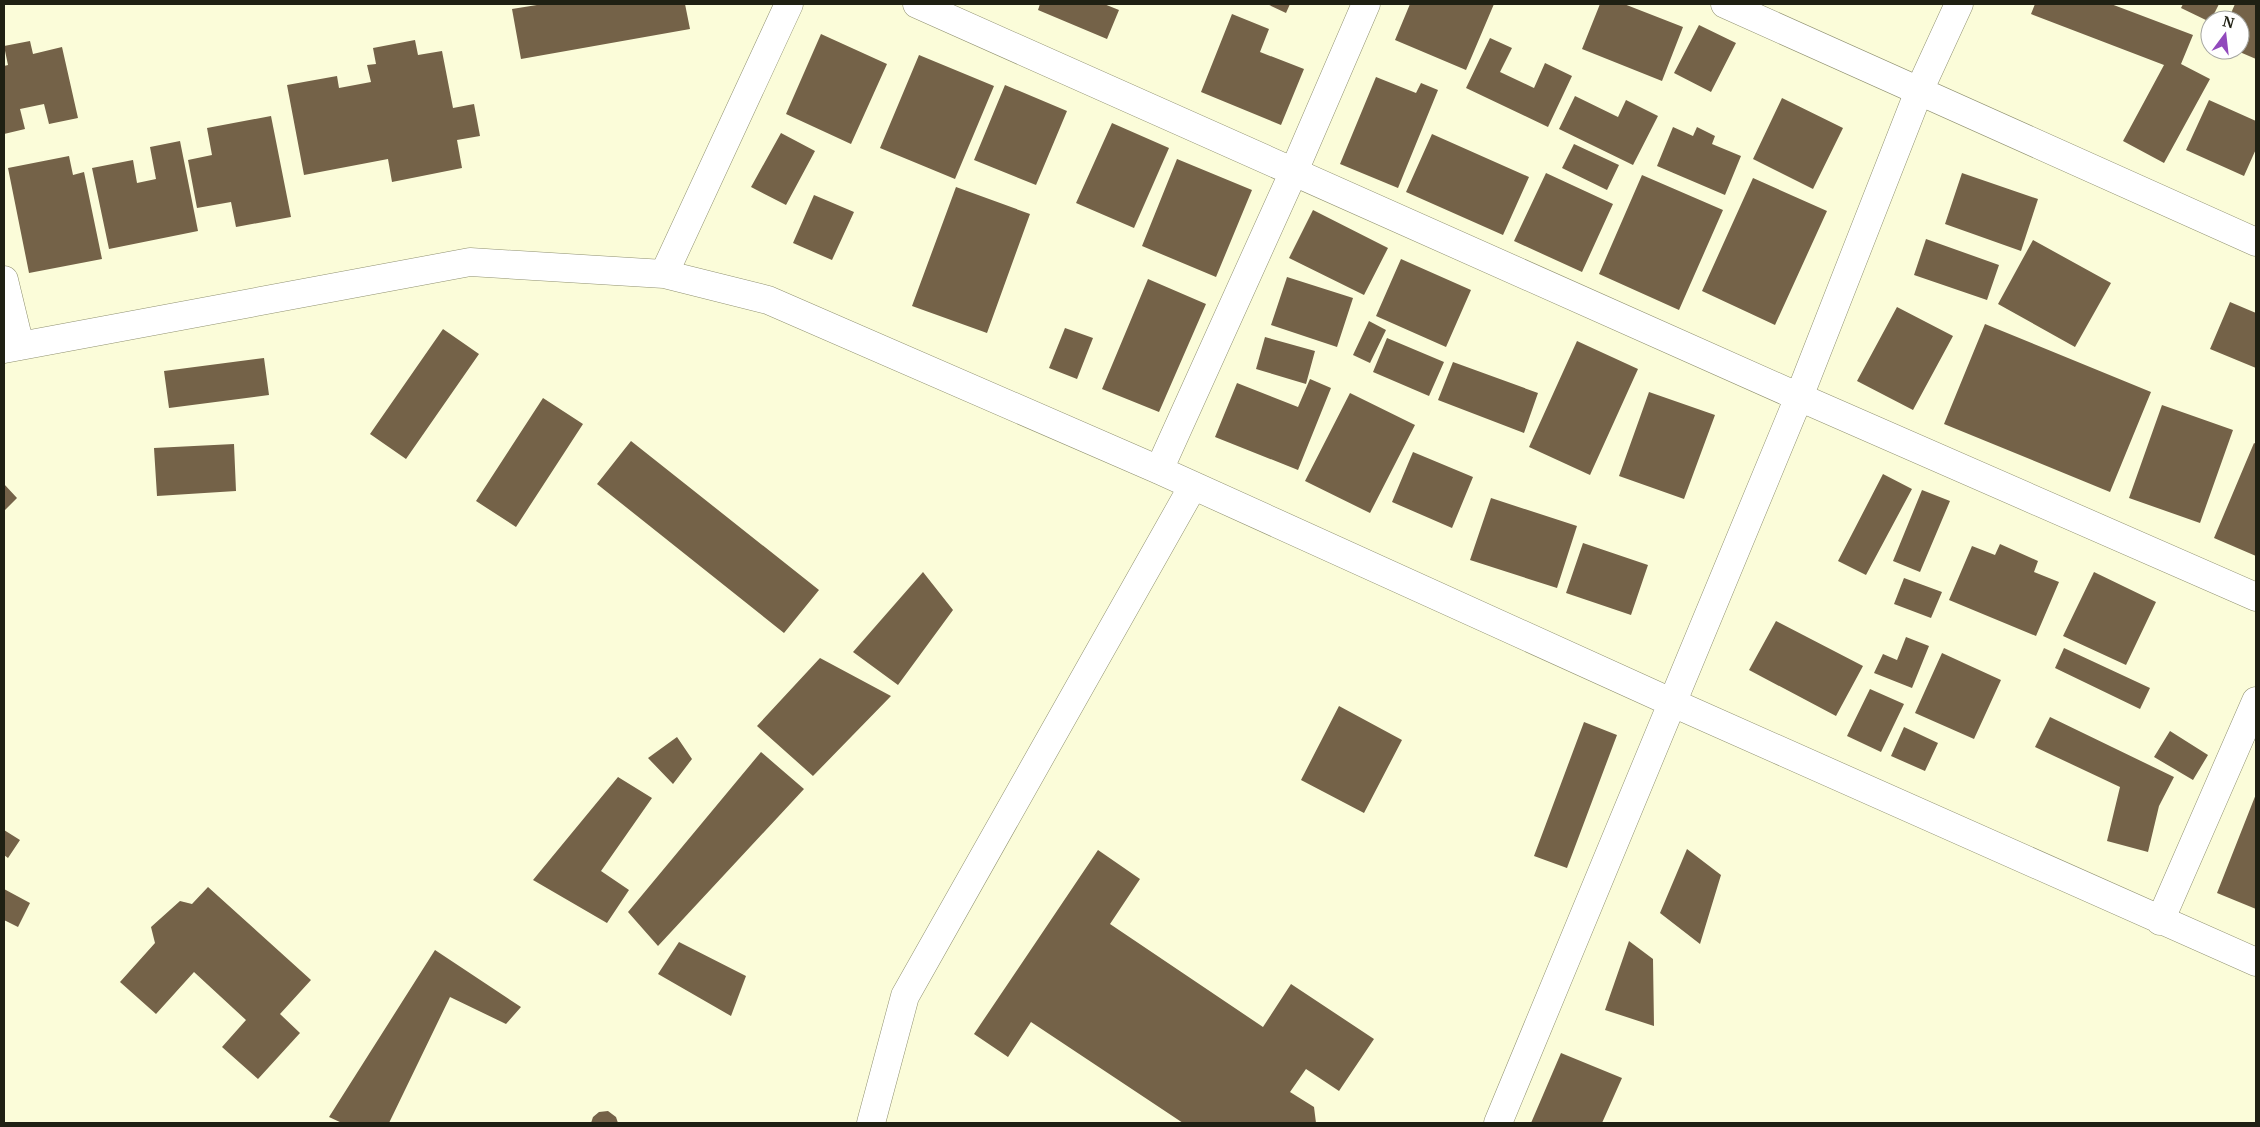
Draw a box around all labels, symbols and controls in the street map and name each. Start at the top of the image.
north arrow [2200,10,2250,60]
text: N [2221,12,2236,33]

